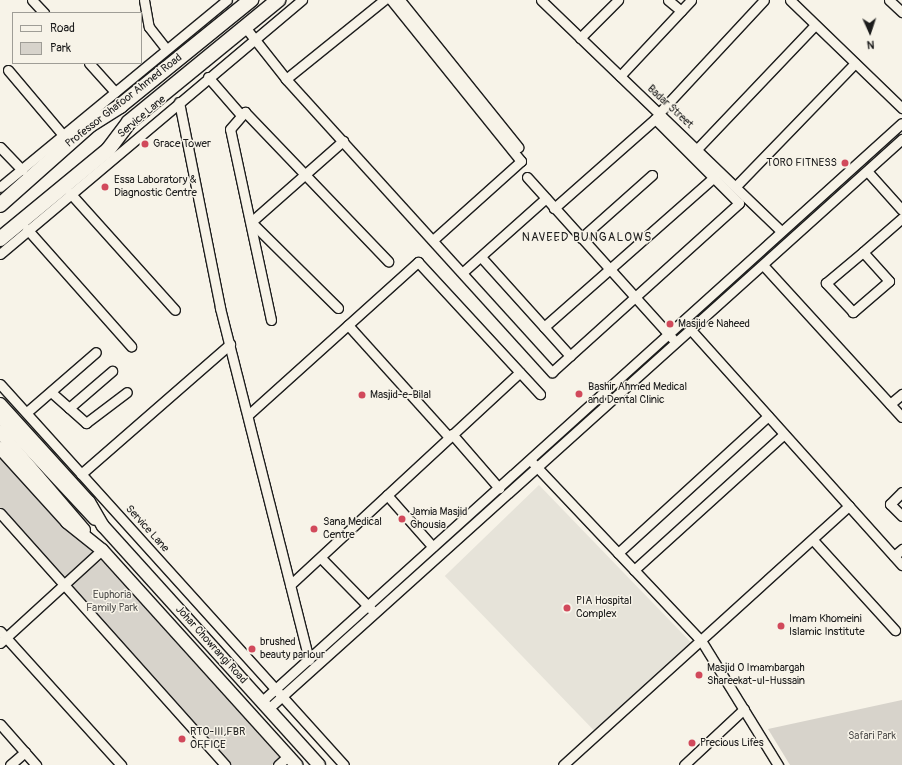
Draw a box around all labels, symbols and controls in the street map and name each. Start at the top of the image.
legend [12,12,142,64]
north arrow [850,12,890,52]
text: Road [50,21,75,36]
text: N [867,38,875,51]
text: Park [50,41,71,56]
street label: Professor Ghafoor Ahmed Road [63,51,185,151]
street label: Badar Street [644,82,696,132]
street label: Service Lane [115,93,169,141]
place label: Grace Tower [153,137,211,151]
marker: Grace Tower [140,139,150,149]
place label: TORO FITNESS [766,156,837,170]
marker: TORO FITNESS [840,158,850,168]
place label: Essa Laboratory & Diagnostic Centre [114,174,197,200]
marker: Essa Laboratory & Diagnostic Centre [99,181,111,193]
district label: NAVEED BUNGALOWS [522,231,652,245]
place label: Masjid e Naheed [678,317,750,331]
marker: Masjid e Naheed [665,319,675,329]
place label: Bashir Ahmed Medical and Dental Clinic [588,381,687,407]
place label: Masjid-e-Bilal [370,388,431,402]
marker: Bashir Ahmed Medical and Dental Clinic [573,388,585,400]
marker: Masjid-e-Bilal [357,390,367,400]
street label: Service Lane [122,503,172,555]
place label: Jamia Masjid Ghousia [410,506,467,532]
marker: Jamia Masjid Ghousia [397,514,407,524]
place label: Sana Medical Centre [323,516,382,542]
marker: Sana Medical Centre [308,523,320,535]
park label: Euphoria Family Park [86,589,138,615]
place label: PIA Hospital Complex [576,595,632,621]
marker: PIA Hospital Complex [561,602,573,614]
street label: Johar Chowrangi Road [172,603,250,687]
place label: Imam Khomeini Islamic Institute [789,613,865,639]
marker: Imam Khomeini Islamic Institute [776,621,786,631]
place label: brushed beauty parlour [260,636,325,662]
marker: brushed beauty parlour [247,644,257,654]
place label: Masjid O Imambargah Shareekat-ul-Hussain [707,662,805,688]
marker: Masjid O Imambargah Shareekat-ul-Hussain [694,670,704,680]
place label: RTO-III,FBR OFFICE [190,726,245,752]
park label: Safari Park [848,729,896,743]
marker: RTO-III,FBR OFFICE [177,734,187,744]
place label: Precious Lifes [700,736,764,750]
marker: Precious Lifes [687,738,697,748]

